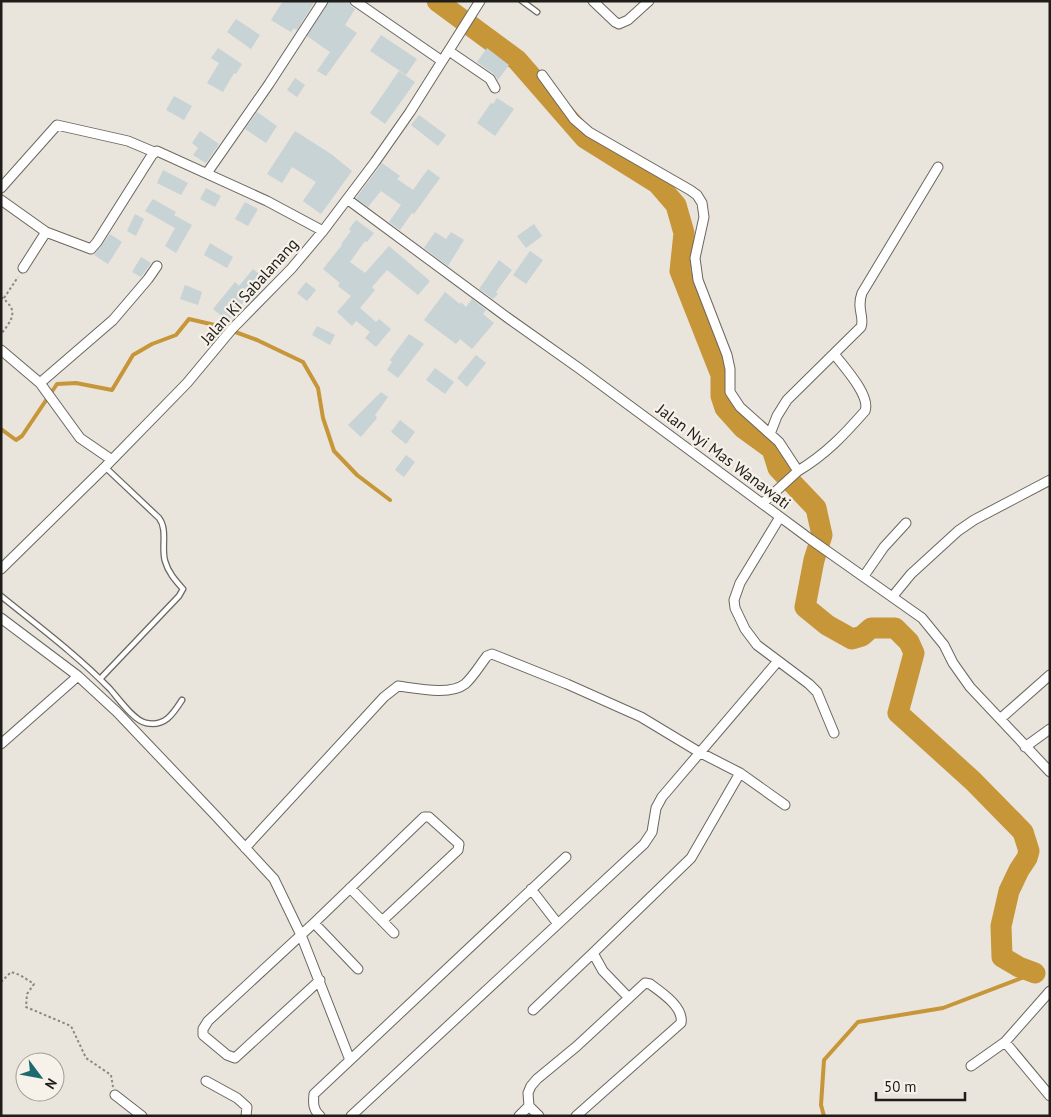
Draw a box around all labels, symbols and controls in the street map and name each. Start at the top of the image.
street label: Jalan Ki Sabalanang [195,234,302,349]
street label: Jalan Nyi Mas Wanawati [652,398,795,513]
north arrow [15,1052,65,1102]
scale bar [876,1070,965,1102]
text: N [41,1075,61,1093]
text: 50 m [884,1077,917,1096]

